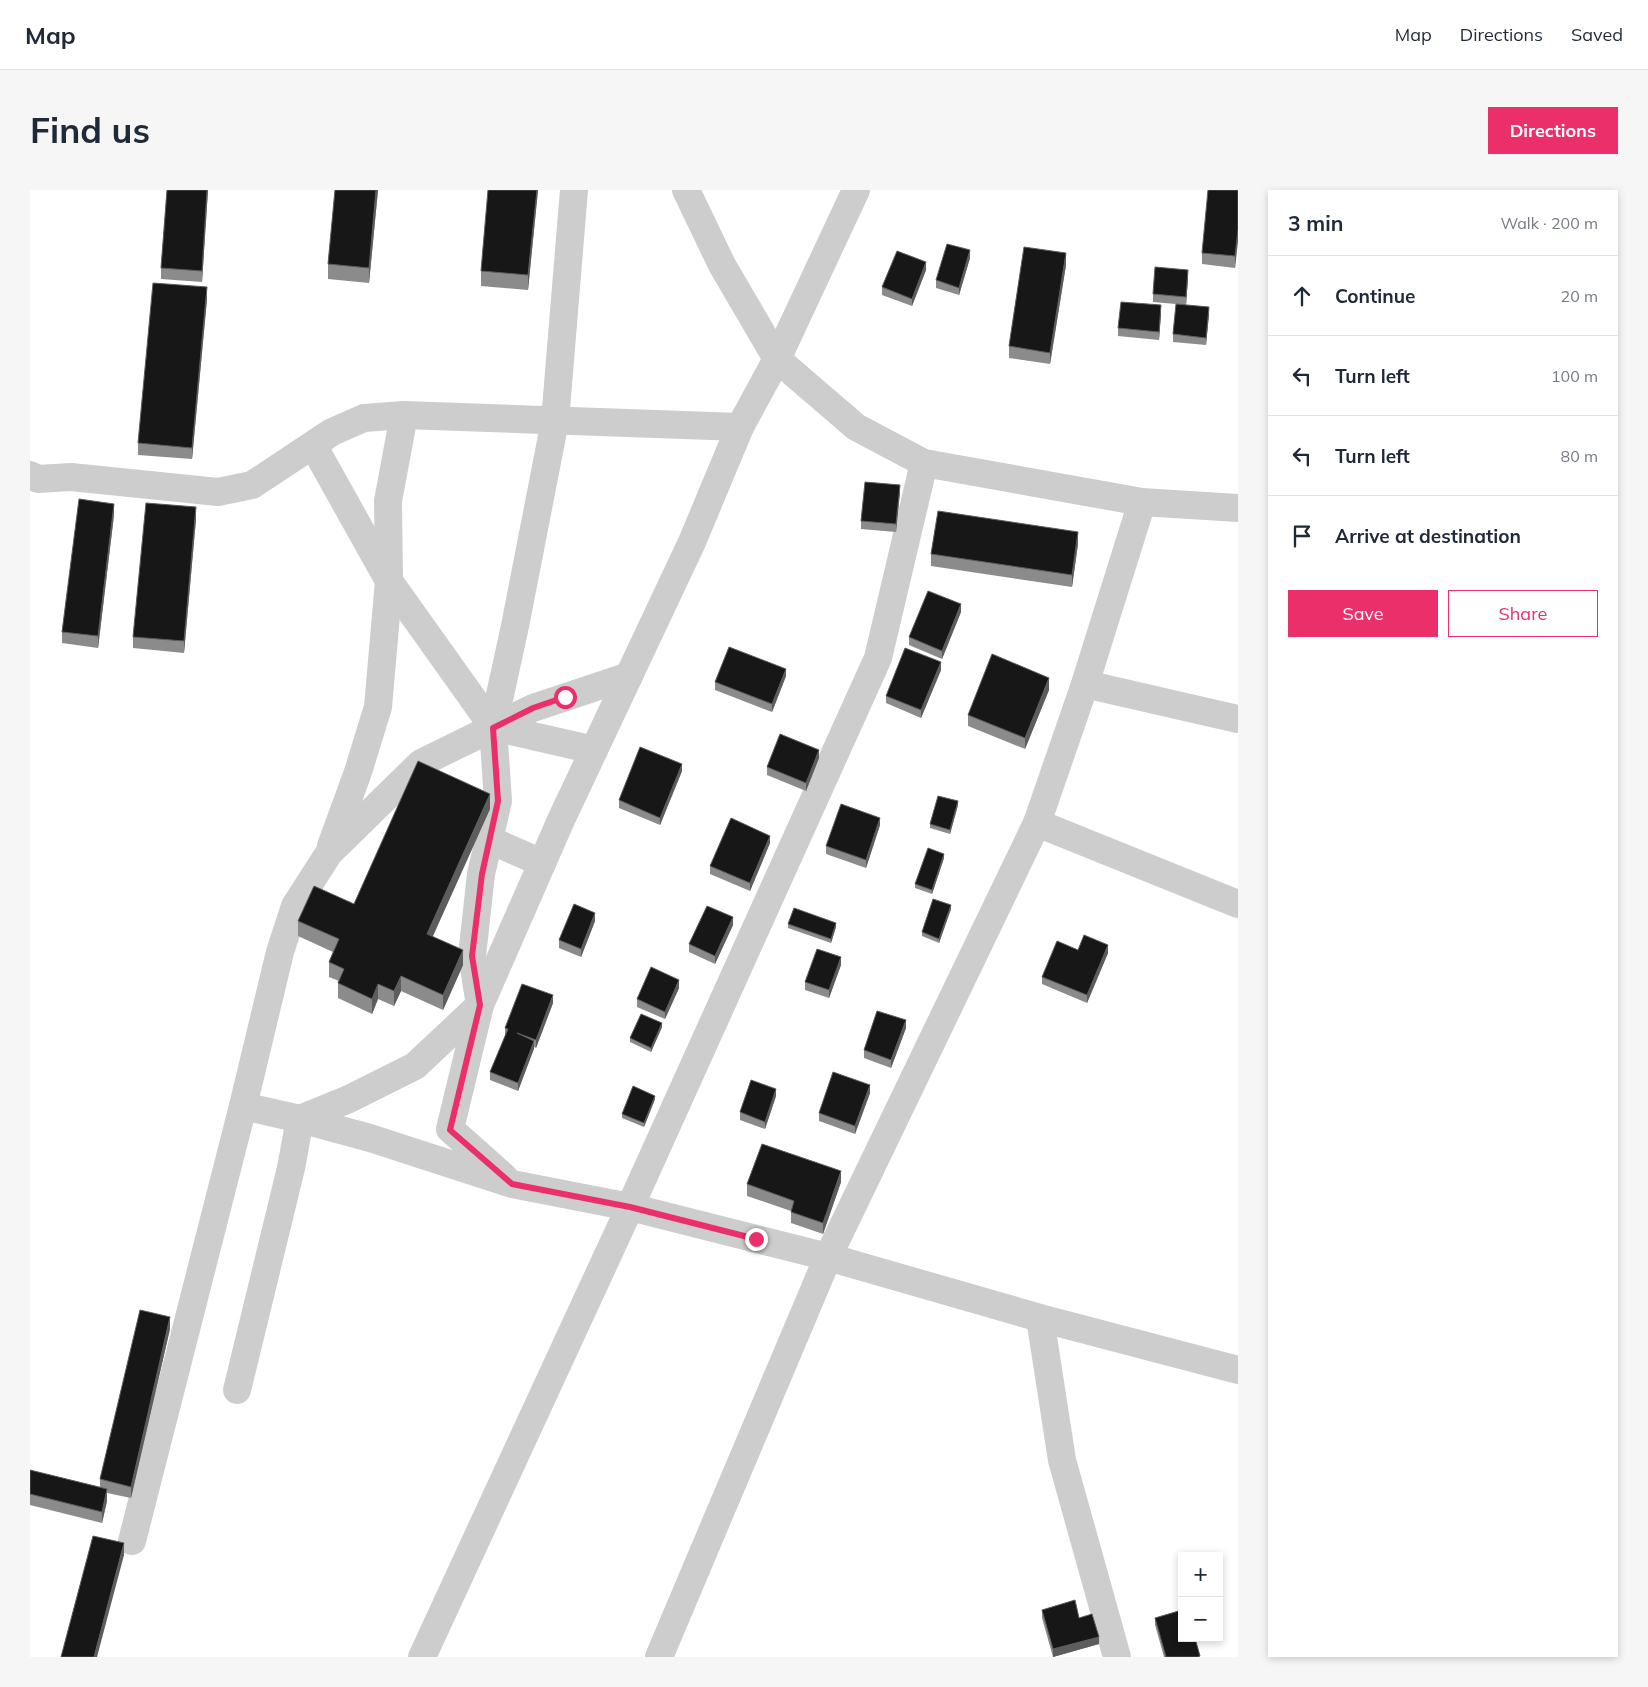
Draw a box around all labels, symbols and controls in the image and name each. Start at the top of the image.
text: Map [25,20,76,50]
text: Map [1395,23,1432,46]
text: Directions [1460,23,1543,46]
text: Saved [1571,23,1623,46]
button: Directions [1488,107,1618,154]
text: Find us [30,108,150,152]
text: 3 min [1288,210,1343,236]
text: Walk · 200 m [1500,213,1598,233]
icon: ahead [1288,282,1316,310]
text: Continue [1335,284,1415,308]
text: 20 m [1561,286,1598,306]
icon: left [1288,362,1316,390]
text: Turn left [1335,364,1410,388]
text: 100 m [1551,366,1598,386]
icon: left [1288,442,1316,470]
text: Turn left [1335,444,1410,468]
text: 80 m [1561,446,1598,466]
icon: arrive [1288,522,1316,550]
text: Arrive at destination [1335,524,1521,548]
button: Save [1288,590,1438,637]
button: Share [1448,590,1598,637]
route start [554,686,577,709]
route end [745,1228,768,1251]
map controls [1178,1552,1223,1642]
button: + [1178,1552,1223,1597]
button: − [1178,1597,1223,1642]

